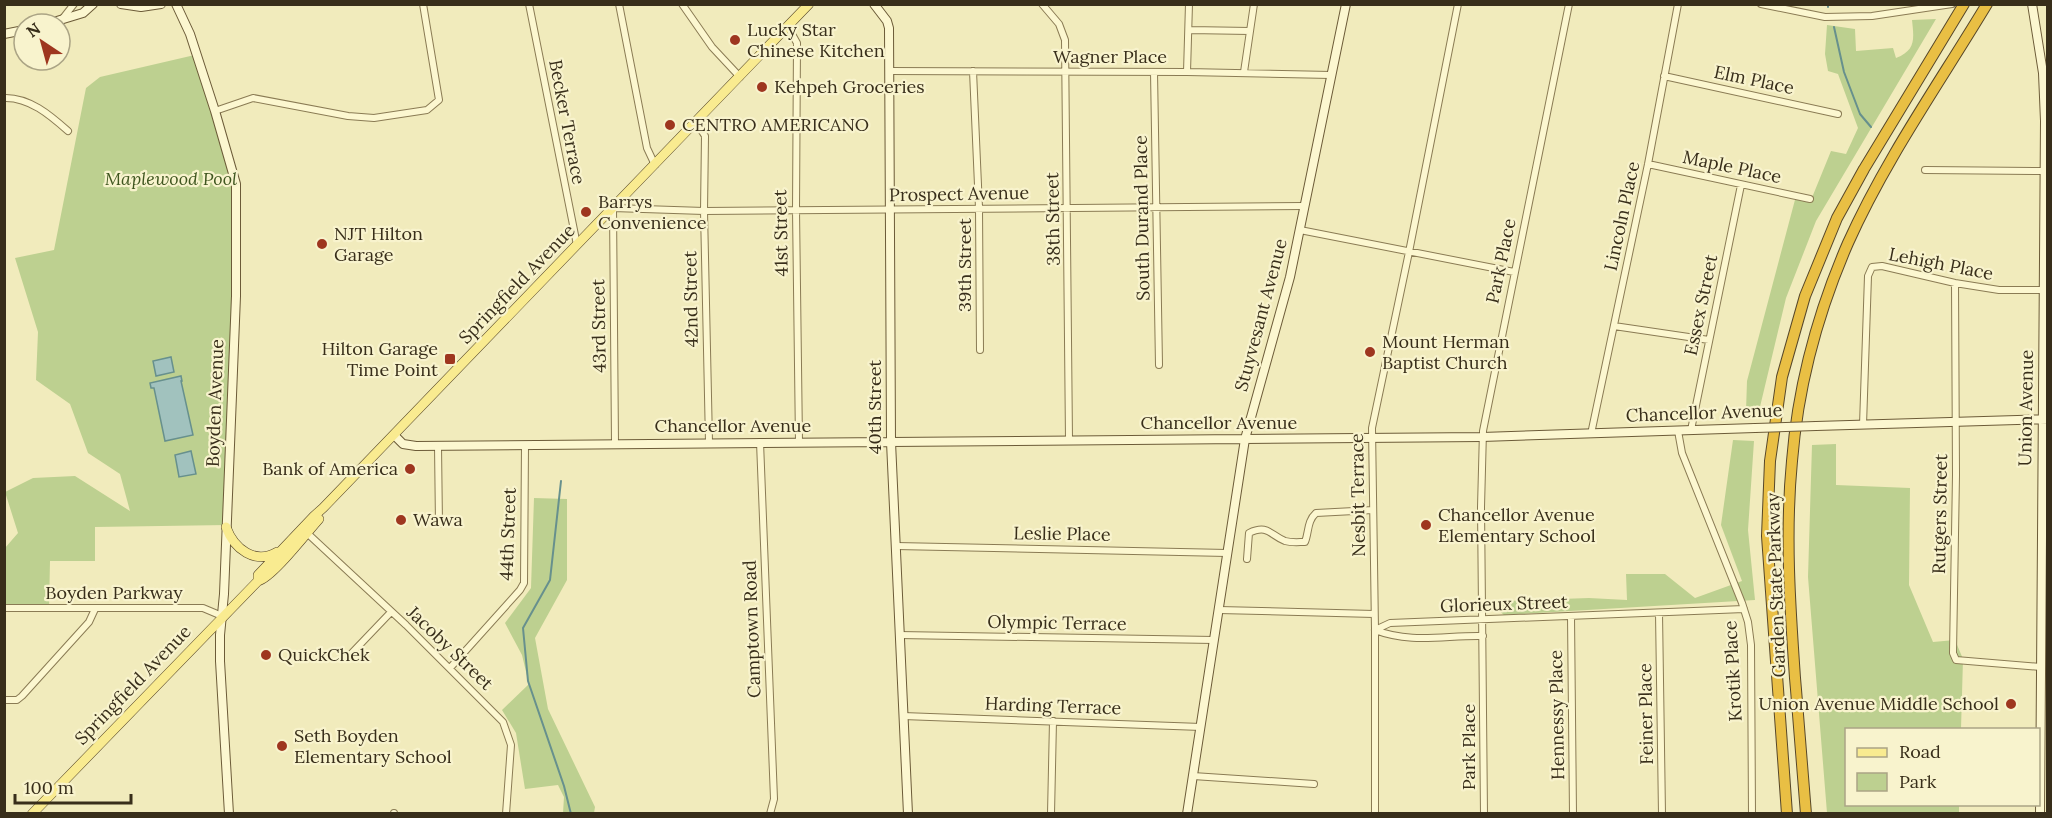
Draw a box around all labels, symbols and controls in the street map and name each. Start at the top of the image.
north arrow [12,12,72,72]
text: N [22,18,44,42]
place label: Lucky Star Chinese Kitchen [747,18,885,62]
marker: Lucky Star Chinese Kitchen [728,33,742,47]
street label: Wagner Place [1053,45,1167,68]
street label: Becker Terrace [544,58,591,186]
street label: Elm Place [1712,60,1796,99]
place label: Kehpeh Groceries [774,75,925,98]
marker: Kehpeh Groceries [755,80,769,94]
place label: CENTRO AMERICANO [682,113,869,136]
marker: CENTRO AMERICANO [663,118,677,132]
street label: South Durand Place [1129,135,1154,301]
street label: Maple Place [1681,145,1784,188]
street label: Lincoln Place [1599,159,1644,273]
park label: Maplewood Pool [105,167,237,190]
street label: 38th Street [1040,172,1065,266]
street label: Prospect Avenue [889,181,1029,206]
street label: 41st Street [768,189,793,277]
place label: Barrys Convenience [598,190,707,234]
marker: Barrys Convenience [579,205,593,219]
street label: Park Place [1480,216,1521,306]
street label: 39th Street [953,218,976,312]
street label: Springfield Avenue [454,219,580,348]
place label: NJT Hilton Garage [334,222,423,266]
street label: Stuyvesant Avenue [1229,236,1292,394]
marker: NJT Hilton Garage [315,237,329,251]
street label: Lehigh Place [1887,242,1996,285]
street label: 42nd Street [678,250,703,348]
street label: Essex Street [1679,252,1722,358]
street label: 43rd Street [586,279,611,373]
place label: Mount Herman Baptist Church [1382,330,1510,374]
place label: Hilton Garage Time Point [321,337,438,381]
street label: Boyden Avenue [201,338,228,467]
marker: Mount Herman Baptist Church [1363,345,1377,359]
street label: Union Avenue [2013,349,2038,467]
marker: Hilton Garage Time Point [443,352,457,366]
street label: 40th Street [863,360,886,454]
street label: Chancellor Avenue [1625,398,1783,427]
street label: Chancellor Avenue [1141,411,1298,434]
street label: Chancellor Avenue [655,414,812,437]
street label: Nesbit Terrace [1345,433,1370,557]
street label: Rutgers Street [1927,454,1952,574]
place label: Bank of America [262,457,398,480]
marker: Bank of America [403,462,417,476]
street label: 44th Street [494,487,521,581]
street label: Garden State Parkway [1761,492,1790,678]
place label: Chancellor Avenue Elementary School [1438,503,1596,547]
place label: Wawa [413,508,463,531]
marker: Wawa [394,513,408,527]
marker: Chancellor Avenue Elementary School [1419,518,1433,532]
street label: Leslie Place [1013,521,1111,546]
street label: Camptown Road [738,559,765,698]
street label: Boyden Parkway [45,581,183,604]
street label: Glorieux Street [1440,590,1568,617]
street label: Jacoby Street [402,600,498,695]
street label: Olympic Terrace [987,610,1127,635]
street label: Springfield Avenue [70,620,196,749]
street label: Krotik Place [1718,620,1747,722]
place label: QuickChek [278,643,370,666]
marker: QuickChek [259,648,273,662]
street label: Hennessy Place [1544,650,1569,780]
street label: Feiner Place [1633,663,1658,765]
street label: Harding Terrace [984,692,1122,719]
place label: Union Avenue Middle School [1758,692,1999,715]
marker: Union Avenue Middle School [2004,697,2018,711]
street label: Park Place [1457,704,1480,790]
place label: Seth Boyden Elementary School [294,724,452,768]
legend [1845,728,2040,806]
marker: Seth Boyden Elementary School [275,739,289,753]
text: Road [1899,740,1941,763]
scale bar [15,767,130,805]
text: Park [1899,770,1937,793]
text: 100 m [24,776,74,799]

